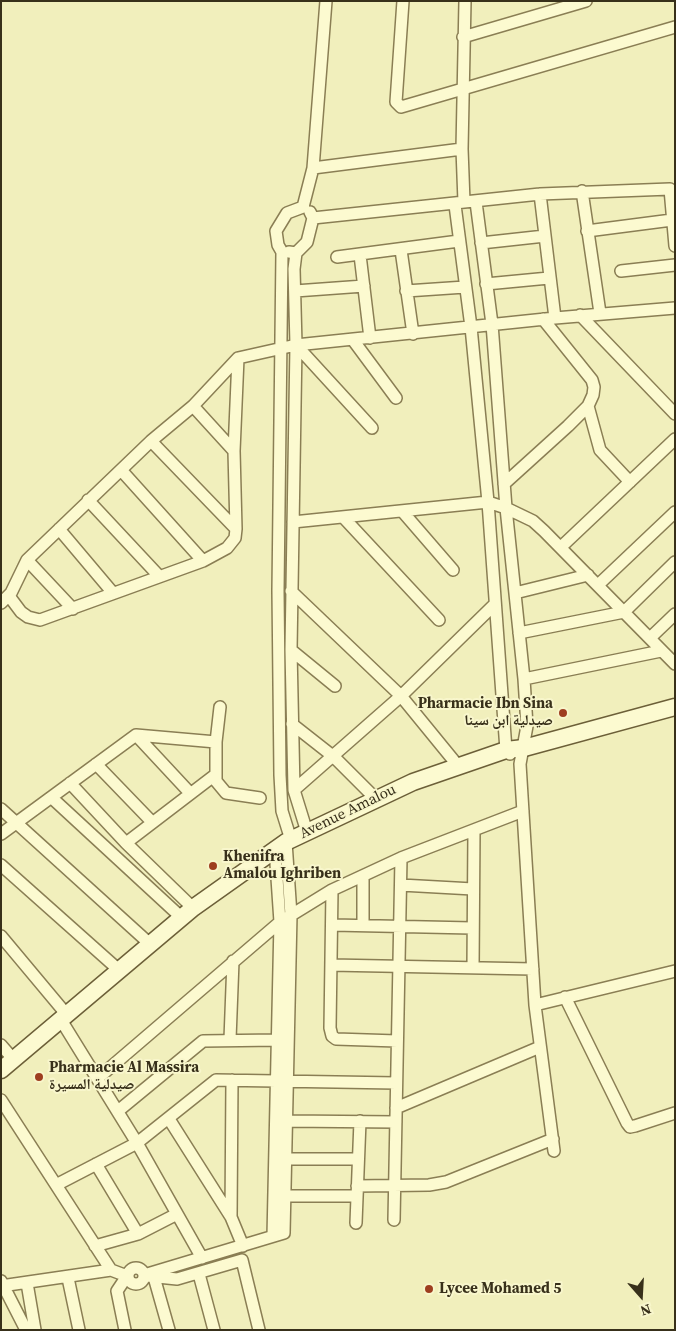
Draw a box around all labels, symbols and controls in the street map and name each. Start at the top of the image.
place label: Pharmacie Ibn Sina صيدلية ابن سينا [418,695,553,730]
marker: Pharmacie Ibn Sina صيدلية ابن سينا [557,707,569,719]
street label: Avenue Amalou [297,781,399,843]
place label: Khenifra Amalou Ighriben [223,848,341,883]
marker: Khenifra Amalou Ighriben [207,860,219,872]
place label: Pharmacie Al Massira صيدلية المسيرة [49,1059,199,1094]
marker: Pharmacie Al Massira صيدلية المسيرة [33,1071,45,1083]
north arrow [616,1271,666,1321]
place label: Lycee Mohamed 5 [439,1280,561,1298]
marker: Lycee Mohamed 5 [423,1283,435,1295]
text: N [638,1299,654,1321]

